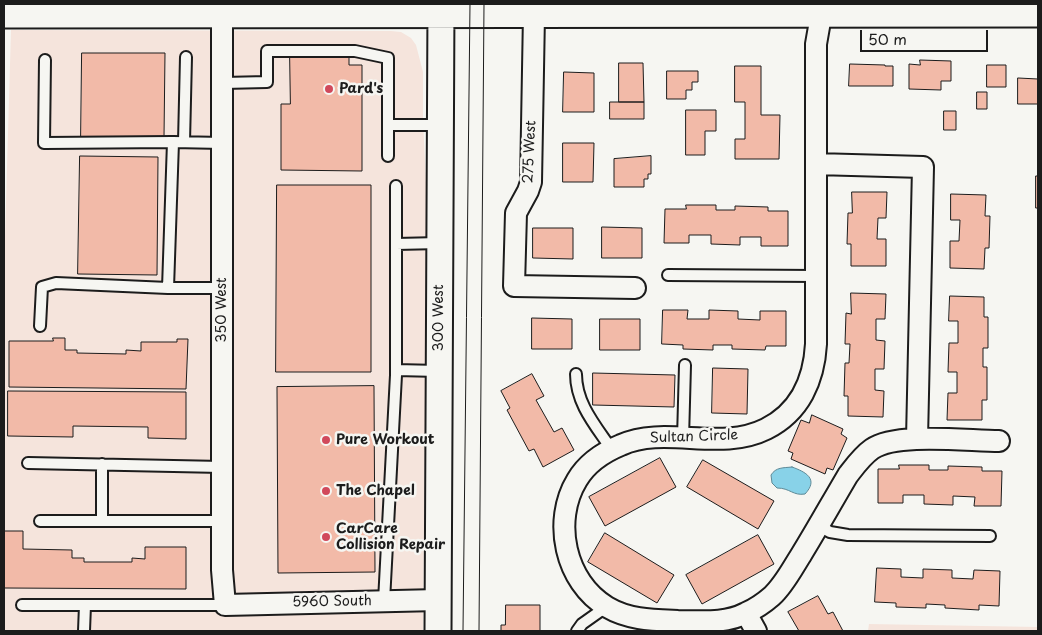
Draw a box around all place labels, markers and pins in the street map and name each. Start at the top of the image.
place label: Pard's [339,81,383,97]
marker: Pard's [323,83,335,95]
place label: Pure Workout [336,432,435,448]
marker: Pure Workout [320,434,332,446]
place label: The Chapel [336,483,415,499]
marker: The Chapel [320,485,332,497]
place label: CarCare Collision Repair [336,521,445,554]
marker: CarCare Collision Repair [320,531,332,543]

